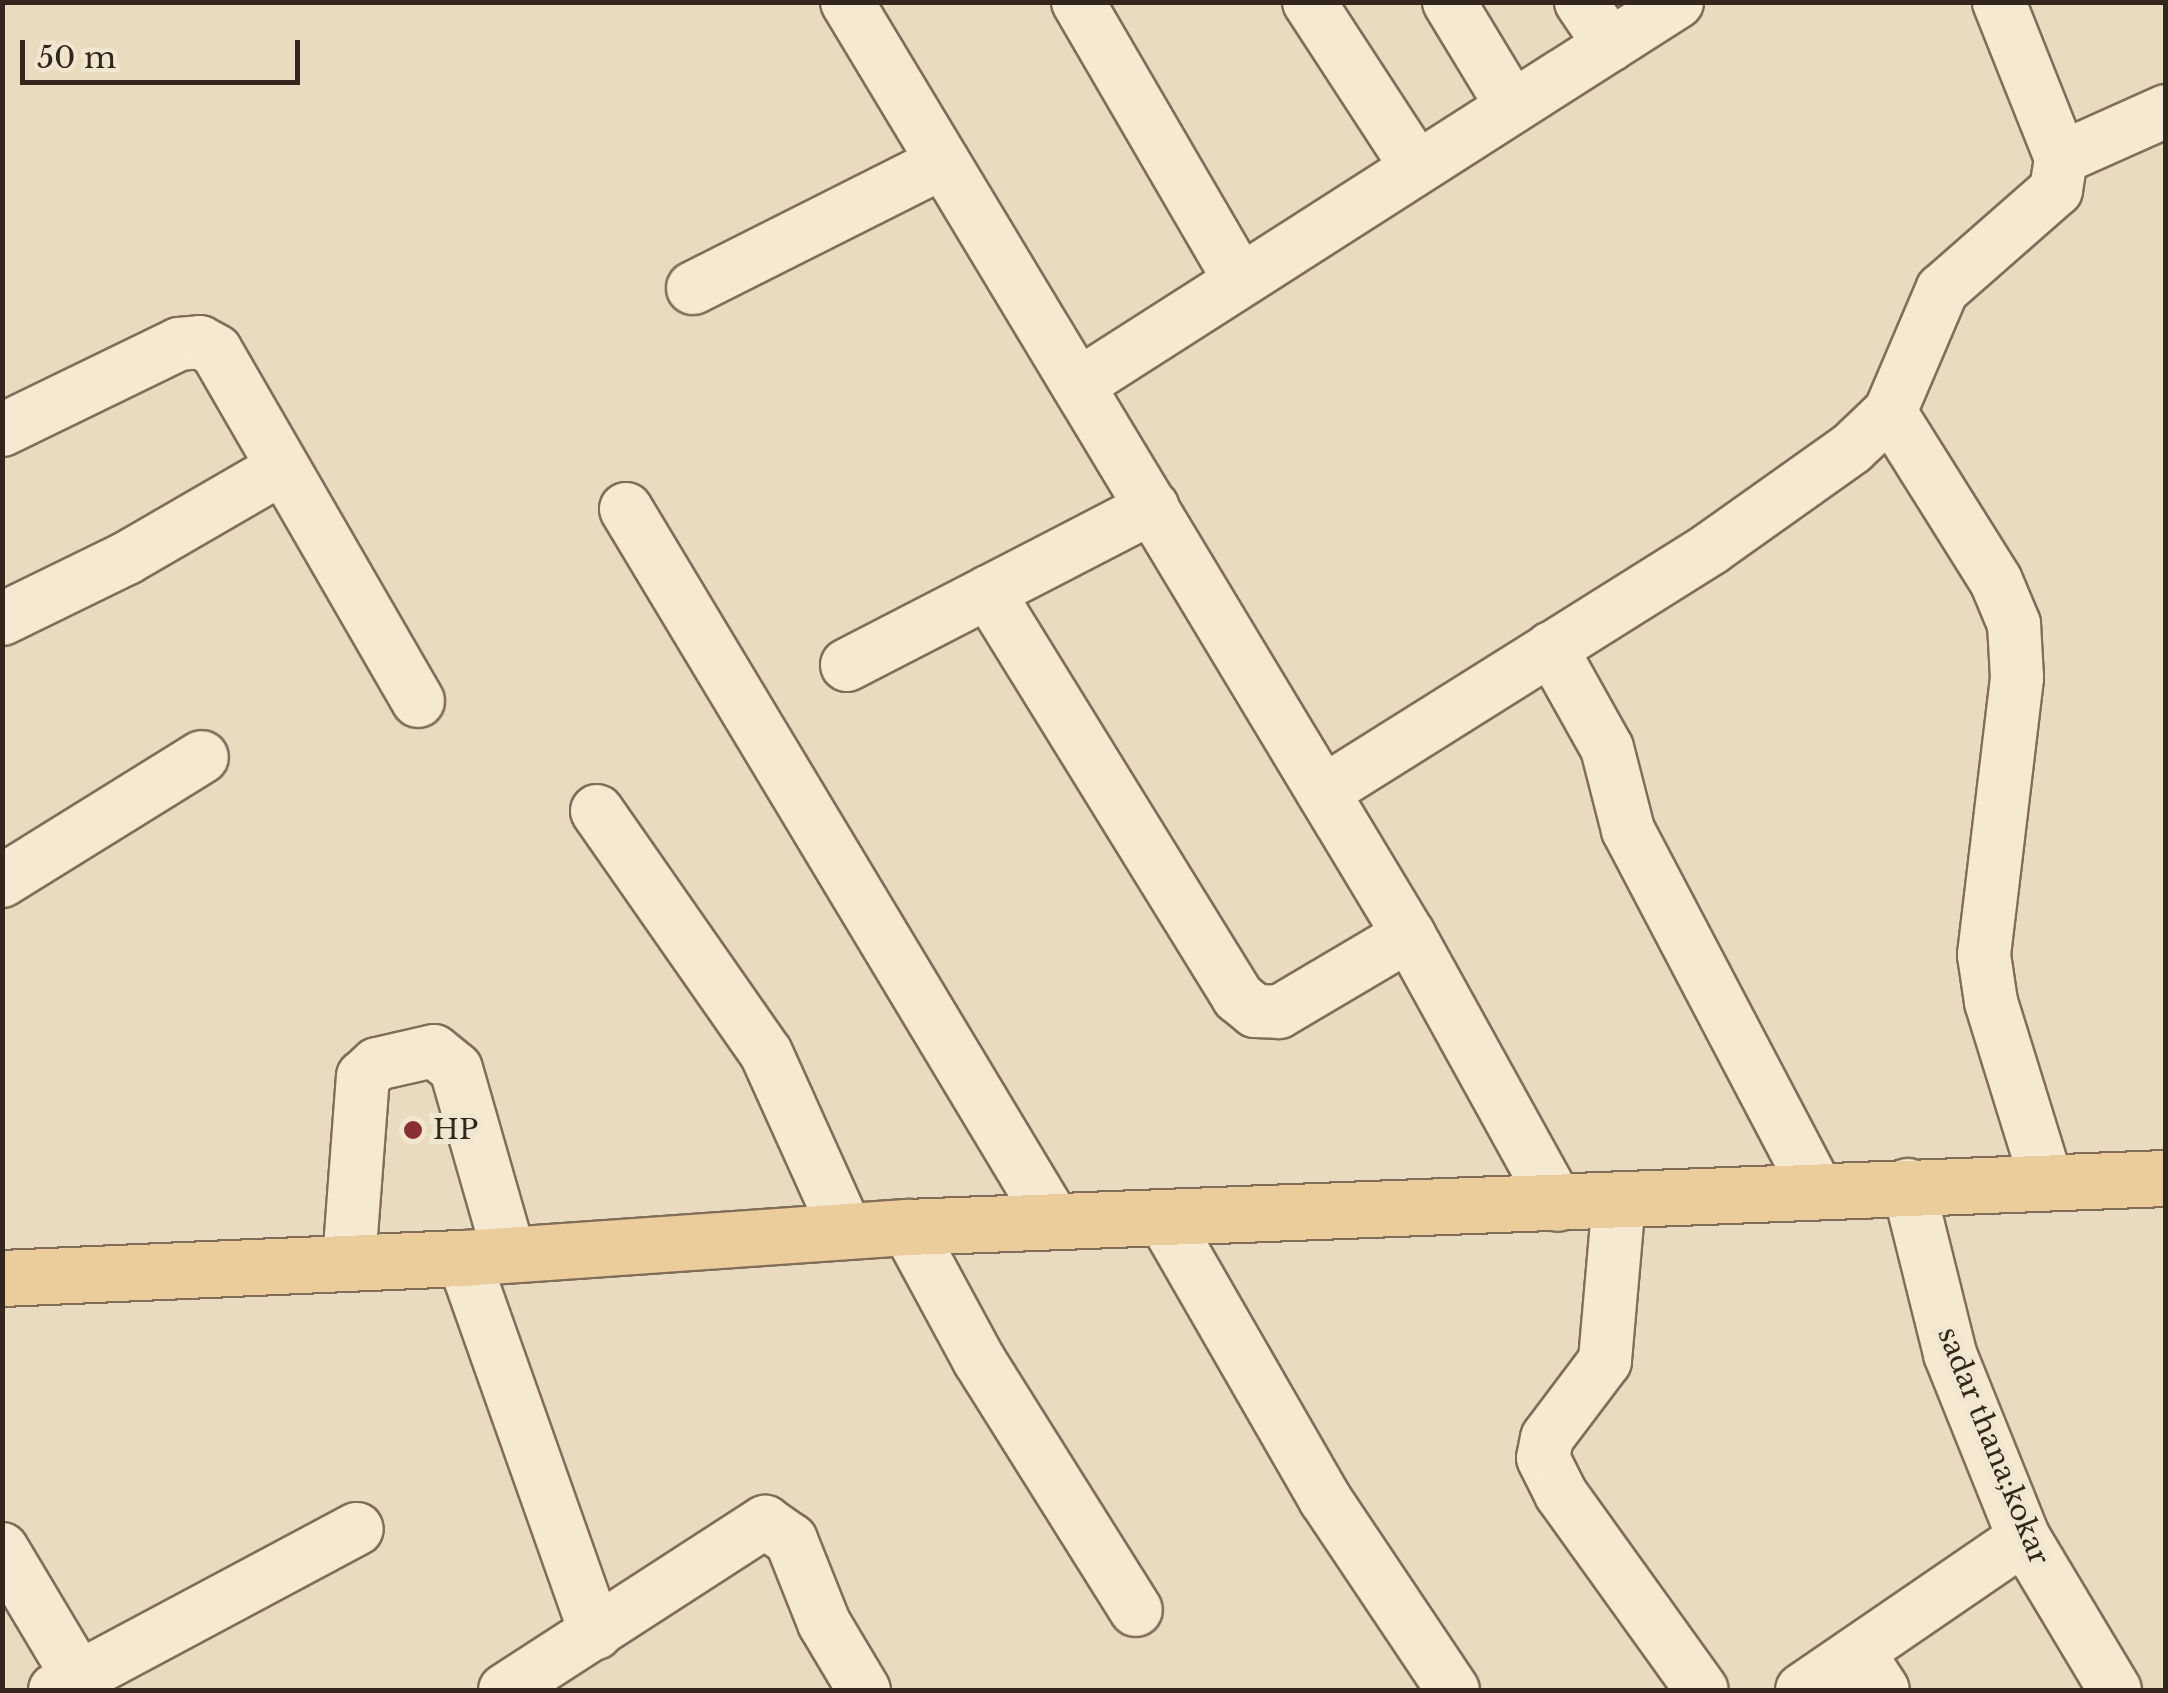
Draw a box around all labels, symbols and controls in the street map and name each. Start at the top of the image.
scale bar [25,20,305,82]
text: 50 m [37,39,116,76]
place label: HP [433,1113,478,1147]
marker: HP [402,1119,424,1141]
street label: sadar thana;kokar [1930,1322,2056,1570]

